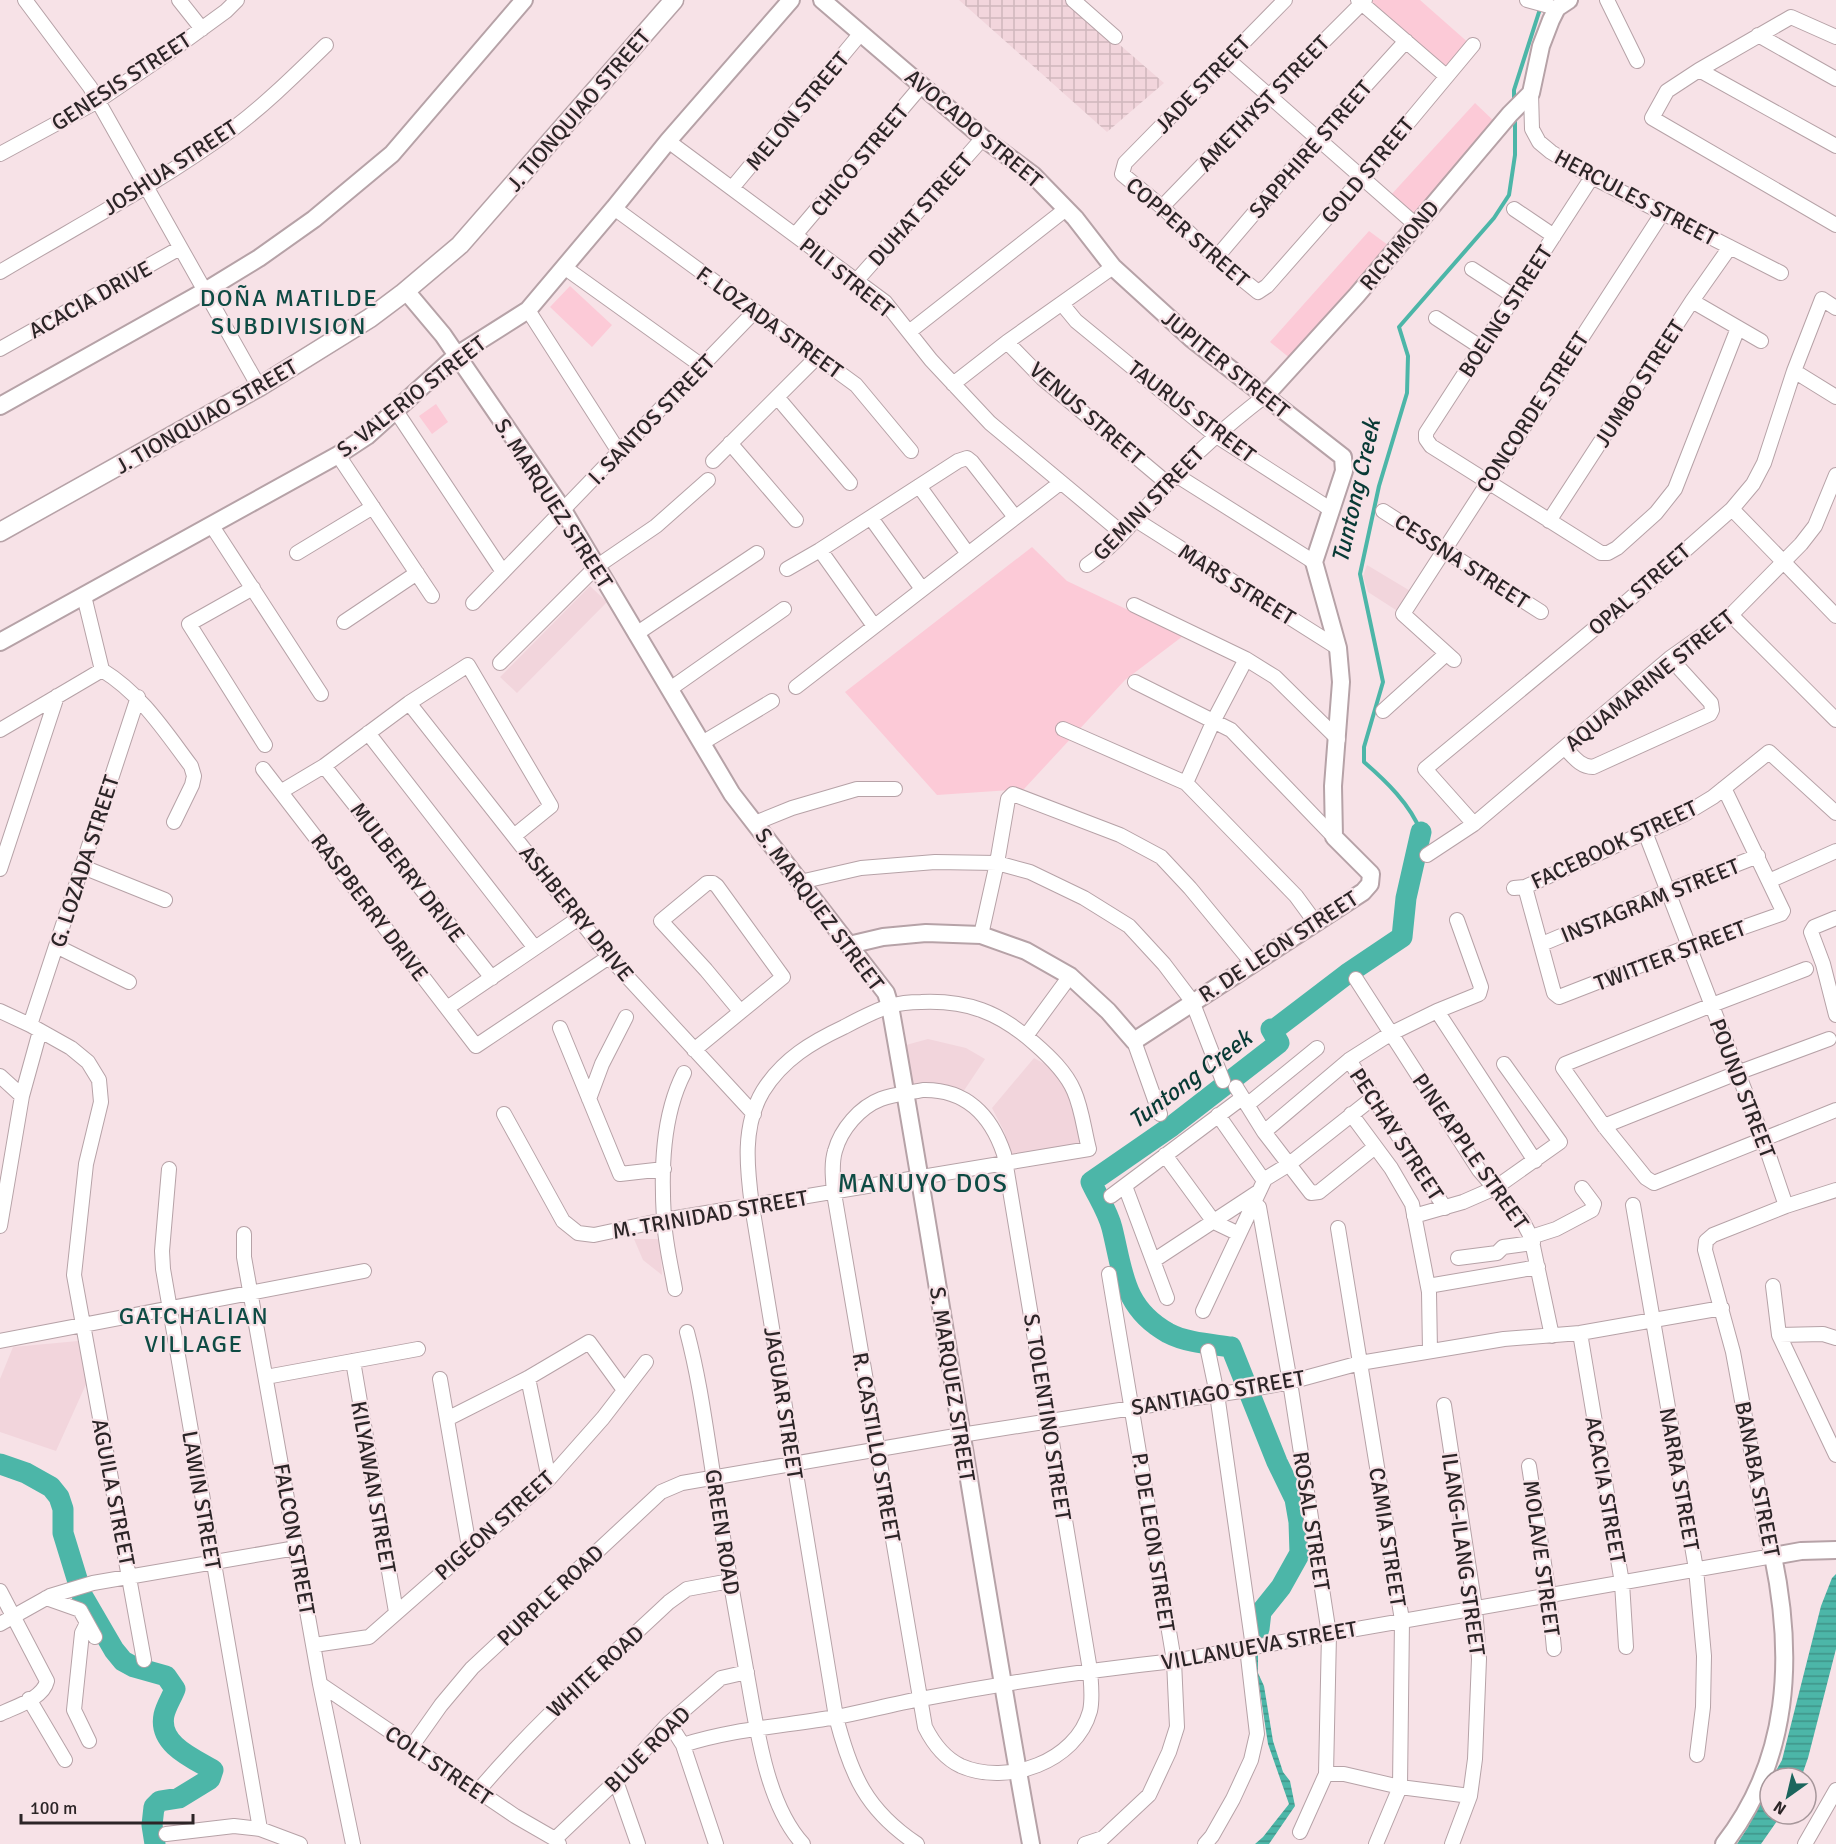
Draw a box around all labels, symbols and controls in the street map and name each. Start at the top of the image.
street label: J. TIONQUIAO STREET [501,24,656,197]
street label: GENESIS STREET [46,26,196,137]
street label: JADE STREET [1149,30,1256,139]
street label: AMETHYST STREET [1192,30,1335,177]
street label: MELON STREET [740,46,855,176]
street label: AVOCADO STREET [900,63,1048,194]
street label: SAPPHIRE STREET [1243,75,1378,224]
street label: CHICO STREET [805,98,914,222]
street label: GOLD STREET [1315,112,1420,229]
street label: JOSHUA STREET [98,114,243,221]
street label: HERCULES STREET [1550,143,1722,252]
street label: DUHAT STREET [862,147,978,272]
street label: COPPER STREET [1121,172,1255,293]
street label: RICHMOND [1354,195,1445,296]
street label: PILI STREET [794,231,899,324]
street label: BOEING STREET [1453,240,1558,382]
street label: ACACIA DRIVE [24,255,157,344]
street label: F. LOZADA STREET [691,260,848,385]
district label: DOÑA MATILDE SUBDIVISION [200,283,378,341]
street label: JUPITER STREET [1156,305,1295,424]
street label: JUMBO STREET [1588,314,1691,452]
street label: CONCORDE STREET [1470,327,1595,498]
street label: S. VALERIO STREET [331,330,491,463]
street label: I. SANTOS STREET [582,348,721,490]
street label: J. TIONQUIAO STREET [110,353,302,480]
street label: TAURUS STREET [1122,354,1261,468]
street label: VENUS STREET [1024,356,1150,471]
street label: S. MARQUEZ STREET [489,413,619,593]
water label: Tuntong Creek [1325,414,1388,566]
street label: GEMINI STREET [1087,440,1210,566]
street label: CESSNA STREET [1389,508,1534,615]
street label: MARS STREET [1173,538,1300,631]
street label: OPAL STREET [1583,538,1696,641]
street label: AQUAMARINE STREET [1559,604,1739,757]
street label: G. LOZADA STREET [44,772,125,951]
street label: FACEBOOK STREET [1527,794,1702,895]
street label: MULBERRY DRIVE [345,797,471,948]
street label: S. MARQUEZ STREET [750,822,890,996]
street label: RASPBERRY DRIVE [305,828,434,986]
street label: ASHBERRY DRIVE [514,840,640,987]
street label: INSTAGRAM STREET [1557,852,1744,949]
street label: R. DE LEON STREET [1193,885,1363,1008]
street label: TWITTER STREET [1591,914,1750,997]
street label: POUND STREET [1704,1015,1782,1162]
water label: Tuntong Creek [1122,1022,1259,1135]
street label: PECHAY STREET [1344,1063,1450,1206]
street label: PINEAPPLE STREET [1407,1068,1535,1235]
district label: MANUYO DOS [838,1168,1008,1200]
street label: M. TRINIDAD STREET [610,1184,810,1245]
street label: S. MARQUEZ STREET [924,1285,981,1484]
district label: GATCHALIAN VILLAGE [119,1301,269,1359]
street label: S. TOLENTINO STREET [1018,1312,1077,1523]
street label: JAGUAR STREET [758,1325,809,1481]
street label: R. CASTILLO STREET [847,1350,907,1544]
street label: SANTIAGO STREET [1129,1364,1307,1421]
street label: KILYAWAN STREET [345,1399,402,1575]
street label: BANABA STREET [1729,1399,1786,1559]
street label: NARRA STREET [1654,1406,1705,1553]
street label: ACACIA STREET [1579,1414,1632,1566]
street label: AGUILA STREET [86,1416,141,1568]
street label: LAWIN STREET [176,1429,227,1572]
street label: ROSAL STREET [1287,1450,1336,1593]
street label: P. DE LEON STREET [1126,1451,1181,1634]
street label: ILANG-ILANG STREET [1436,1451,1491,1657]
street label: FALCON STREET [268,1461,321,1617]
street label: PIGEON STREET [429,1465,560,1586]
street label: CAMIA STREET [1363,1466,1412,1609]
street label: GREEN ROAD [699,1467,746,1597]
street label: MOLAVE STREET [1517,1478,1566,1638]
street label: PURPLE ROAD [491,1539,609,1652]
street label: VILLANUEVA STREET [1159,1615,1359,1676]
street label: WHITE ROAD [541,1620,649,1723]
street label: BLUE ROAD [599,1701,696,1798]
street label: COLT STREET [380,1720,498,1811]
north arrow [1758,1766,1818,1826]
scale bar [21,1787,194,1825]
text: N [1770,1796,1790,1819]
text: 100 m [30,1797,77,1819]

